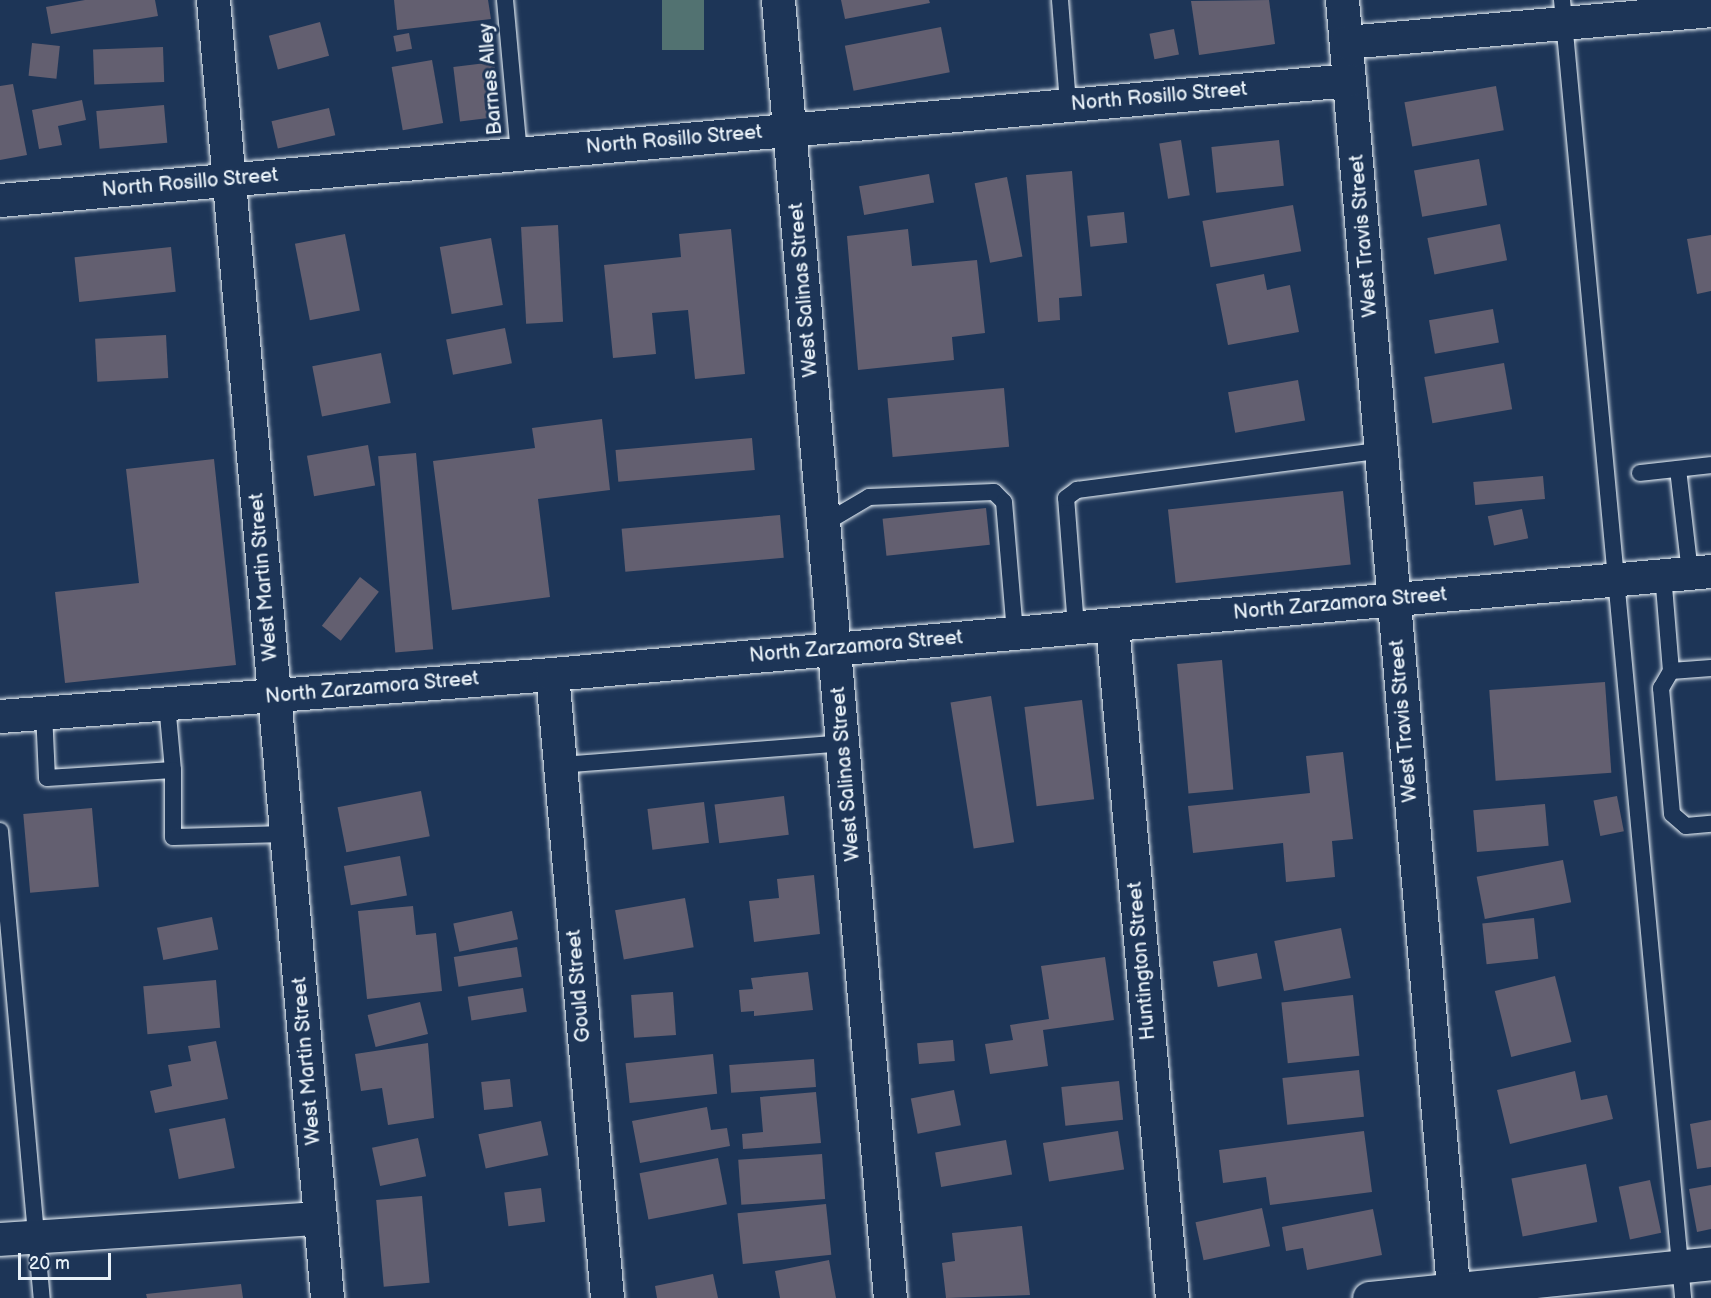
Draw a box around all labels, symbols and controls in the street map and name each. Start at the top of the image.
street label: Barnes Alley [474,22,508,136]
street label: North Rosillo Street [1070,77,1248,117]
street label: North Rosillo Street [585,120,763,160]
street label: West Travis Street [1345,153,1383,319]
street label: North Rosillo Street [101,163,279,203]
street label: West Salinas Street [784,201,824,379]
street label: West Martin Street [245,492,283,662]
street label: North Zarzamora Street [1232,583,1448,625]
street label: North Zarzamora Street [748,626,964,668]
street label: West Travis Street [1385,638,1423,804]
street label: North Zarzamora Street [264,667,480,709]
street label: West Salinas Street [826,685,866,863]
street label: Huntington Street [1123,881,1161,1041]
street label: Gould Street [562,928,596,1044]
street label: West Martin Street [288,976,326,1146]
scale bar [21,1241,114,1279]
text: 20 m [29,1253,70,1274]

